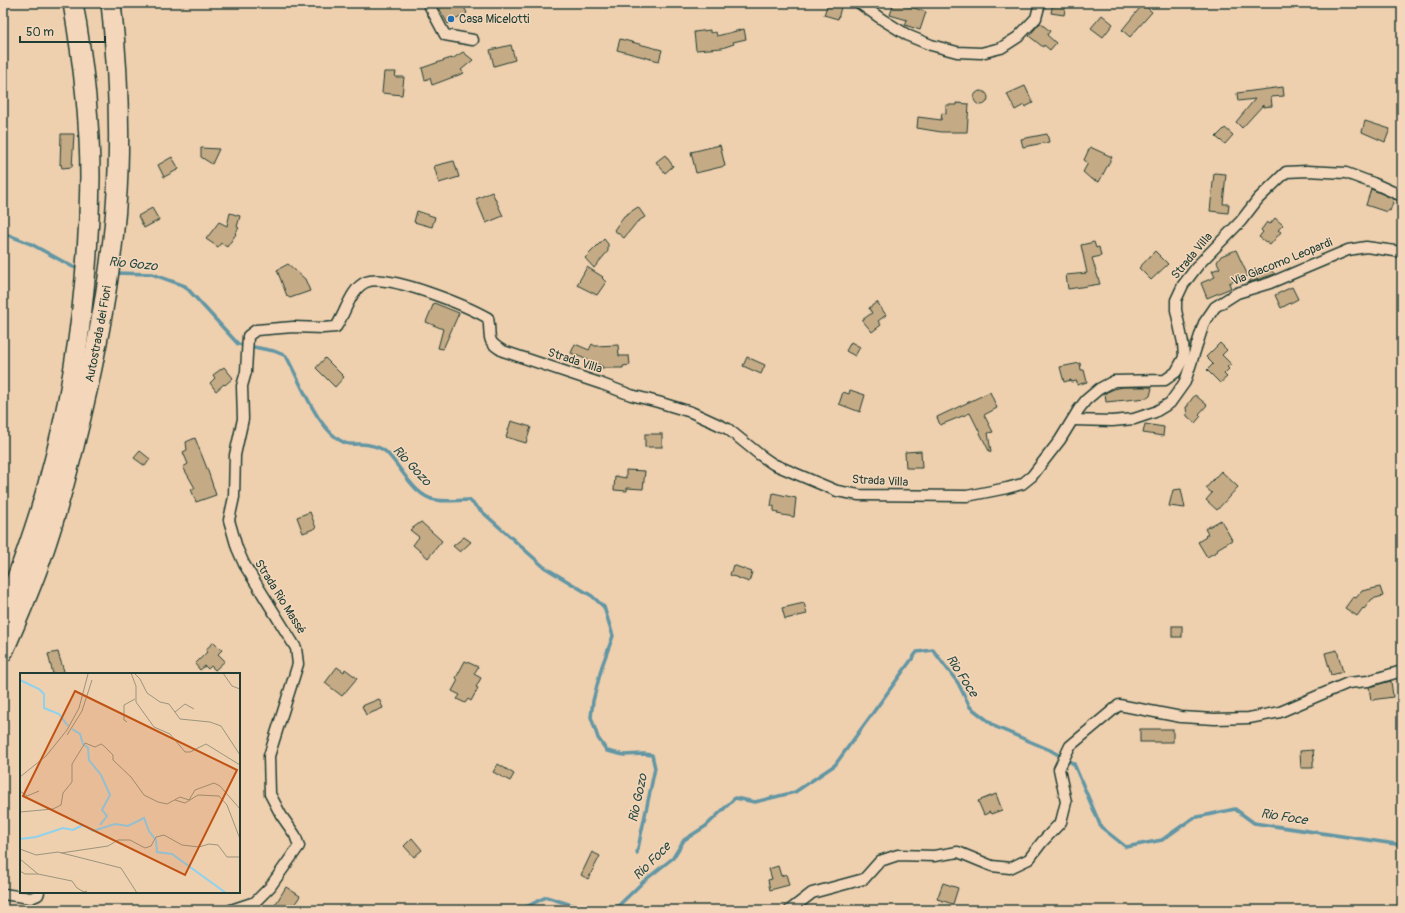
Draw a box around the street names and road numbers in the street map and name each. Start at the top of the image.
street label: Strada Villa [1168,229,1216,282]
street label: Via Giacomo Leopardi [1229,235,1335,289]
street label: Autostrada dei Fiori [82,285,114,383]
street label: Strada Villa [546,345,605,377]
street label: Strada Villa [851,472,909,490]
street label: Strada Rio Massé [251,557,309,637]

